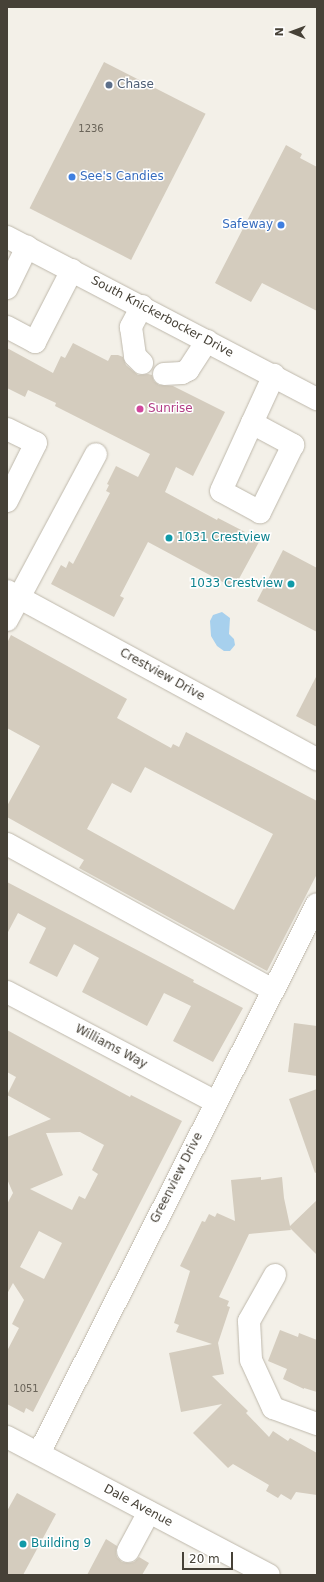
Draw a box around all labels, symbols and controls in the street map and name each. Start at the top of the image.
north arrow [272,12,312,52]
text: N [273,27,286,37]
place label: Chase [117,78,154,92]
marker: Chase [104,80,114,90]
house number: 1236 [78,123,104,135]
place label: See's Candies [80,170,164,184]
marker: See's Candies [67,172,77,182]
place label: Safeway [222,218,273,232]
marker: Safeway [276,220,286,230]
street label: South Knickerbocker Drive [88,273,236,361]
place label: Sunrise [148,402,193,416]
marker: Sunrise [135,404,145,414]
place label: 1031 Crestview [177,531,270,545]
marker: 1031 Crestview [164,533,174,543]
place label: 1033 Crestview [190,577,283,591]
marker: 1033 Crestview [286,579,296,589]
street label: Crestview Drive [117,646,207,704]
street label: Williams Way [72,1022,150,1072]
street label: Greenview Drive [148,1130,206,1226]
house number: 1051 [13,1383,39,1395]
street label: Dale Avenue [101,1482,175,1530]
place label: Building 9 [31,1537,91,1551]
marker: Building 9 [18,1539,28,1549]
scale bar [184,1544,235,1570]
text: 20 m [189,1552,220,1566]

